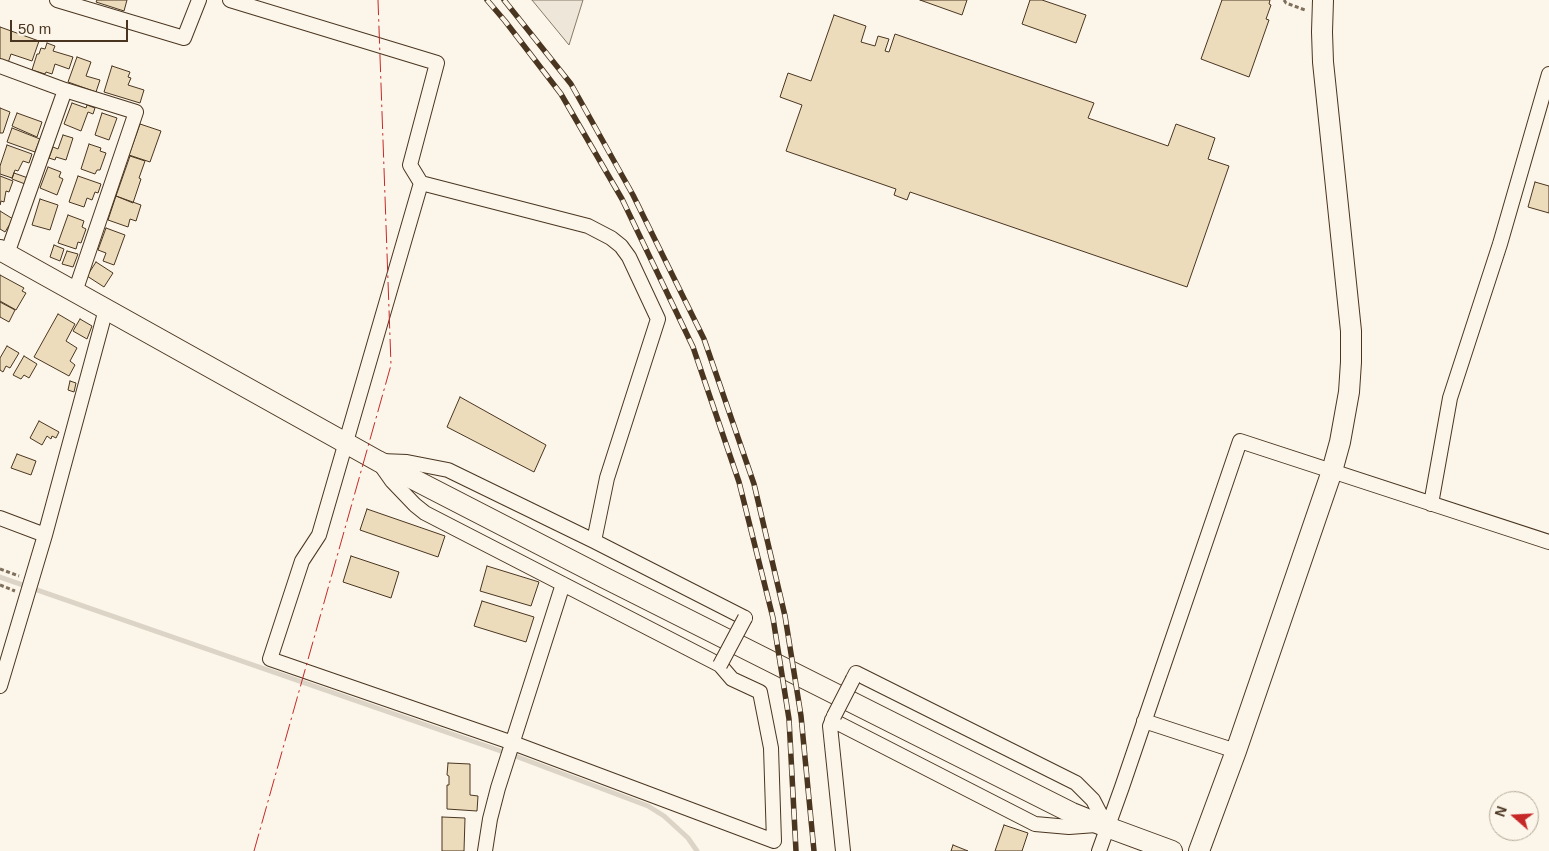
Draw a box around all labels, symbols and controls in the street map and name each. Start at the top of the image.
scale bar [12,10,130,42]
text: 50 m [18,20,51,37]
north arrow [1489,791,1539,841]
text: N [1492,804,1510,819]

